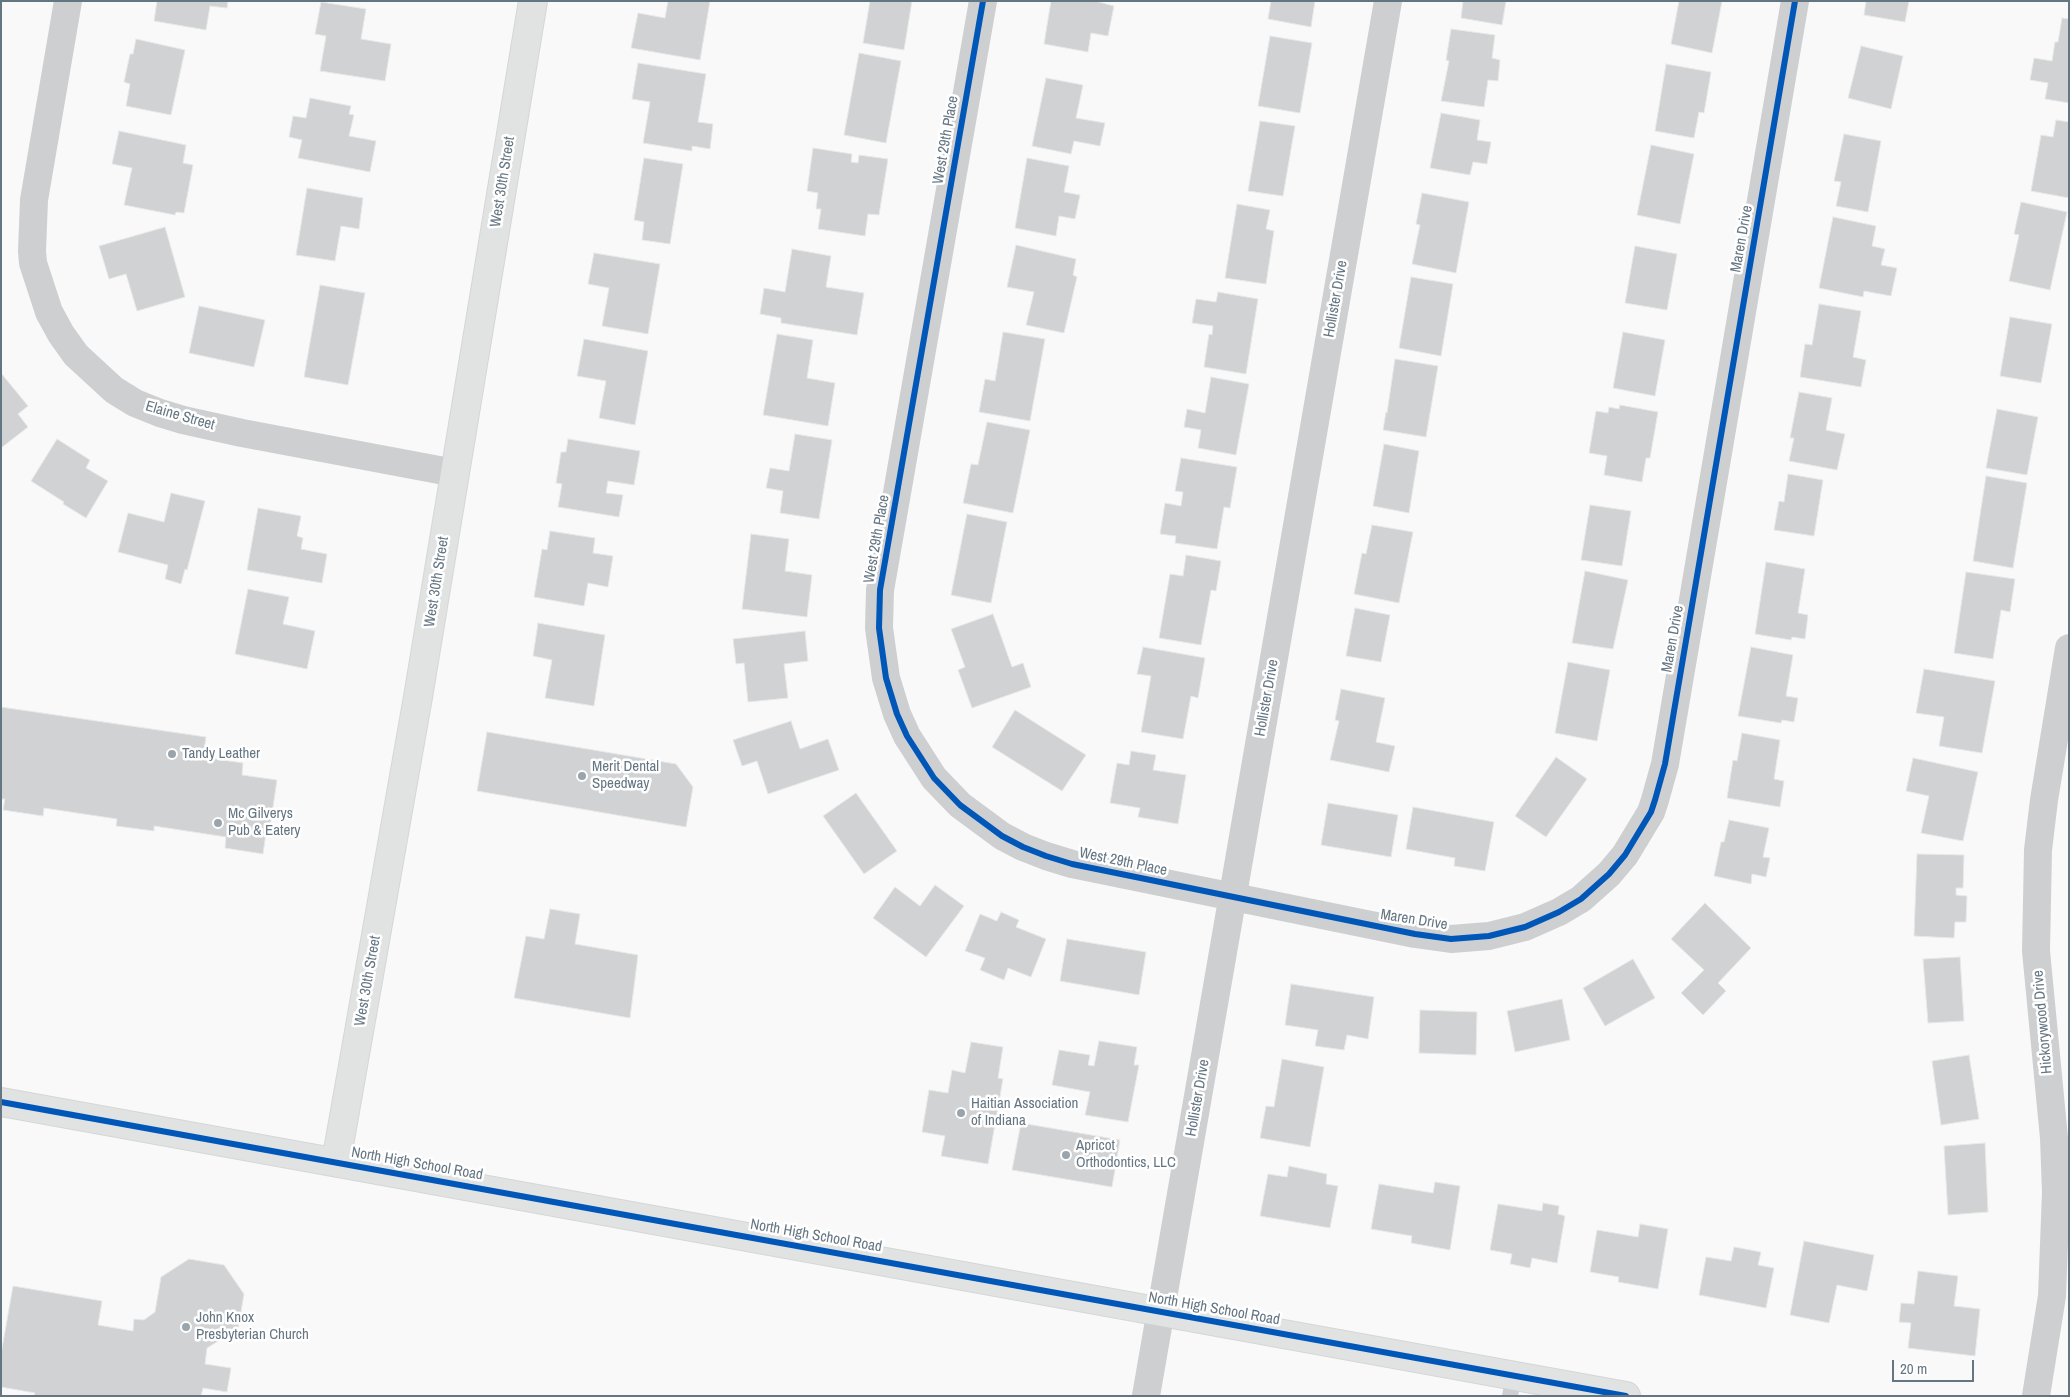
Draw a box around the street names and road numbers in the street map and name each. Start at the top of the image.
street label: West 29th Place [929,94,963,186]
street label: West 30th Street [487,135,519,229]
street label: Maren Drive [1727,204,1757,274]
street label: Hollister Drive [1320,259,1352,339]
street label: Elaine Street [143,398,217,434]
street label: West 29th Place [860,493,894,585]
street label: West 30th Street [421,535,453,629]
street label: Maren Drive [1658,604,1688,674]
street label: Hollister Drive [1251,658,1283,738]
street label: West 29th Place [1077,844,1169,880]
street label: Maren Drive [1379,906,1449,934]
street label: West 30th Street [351,934,385,1028]
street label: Hickorywood Drive [2030,969,2056,1075]
street label: Hollister Drive [1182,1058,1214,1138]
street label: North High School Road [350,1144,484,1184]
street label: North High School Road [749,1216,883,1256]
street label: North High School Road [1147,1289,1281,1329]

